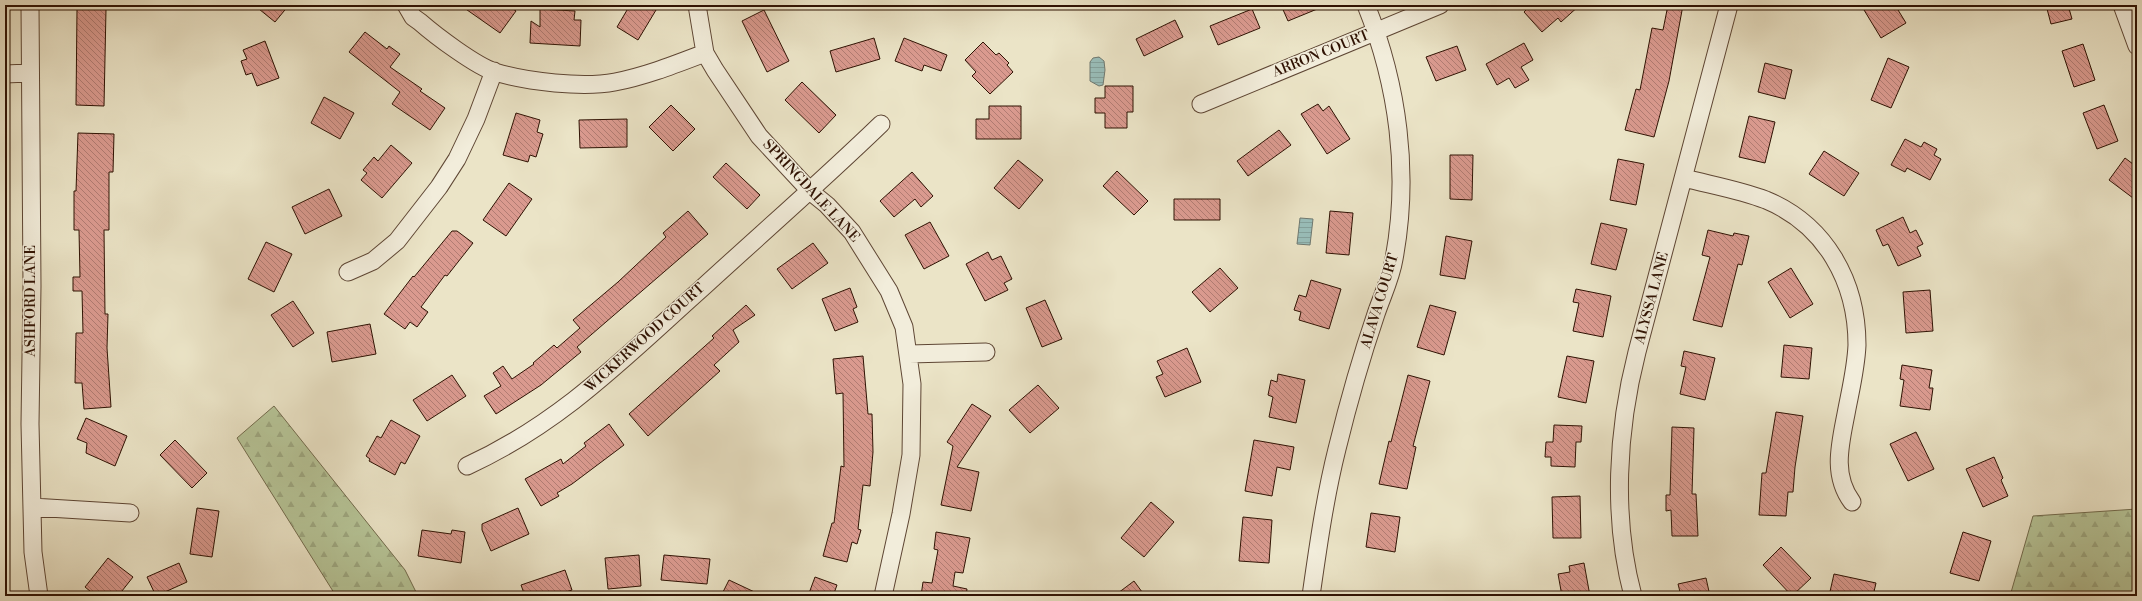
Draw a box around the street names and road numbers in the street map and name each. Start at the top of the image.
street label: ARRON COURT [1269,26,1372,82]
street label: SPRINGDALE LANE [759,136,863,246]
street label: ASHFORD LANE [22,245,40,358]
street label: ALYSSA LANE [1631,250,1673,347]
street label: ALAVA COURT [1357,251,1403,352]
street label: WICKERWOOD COURT [581,279,709,397]

